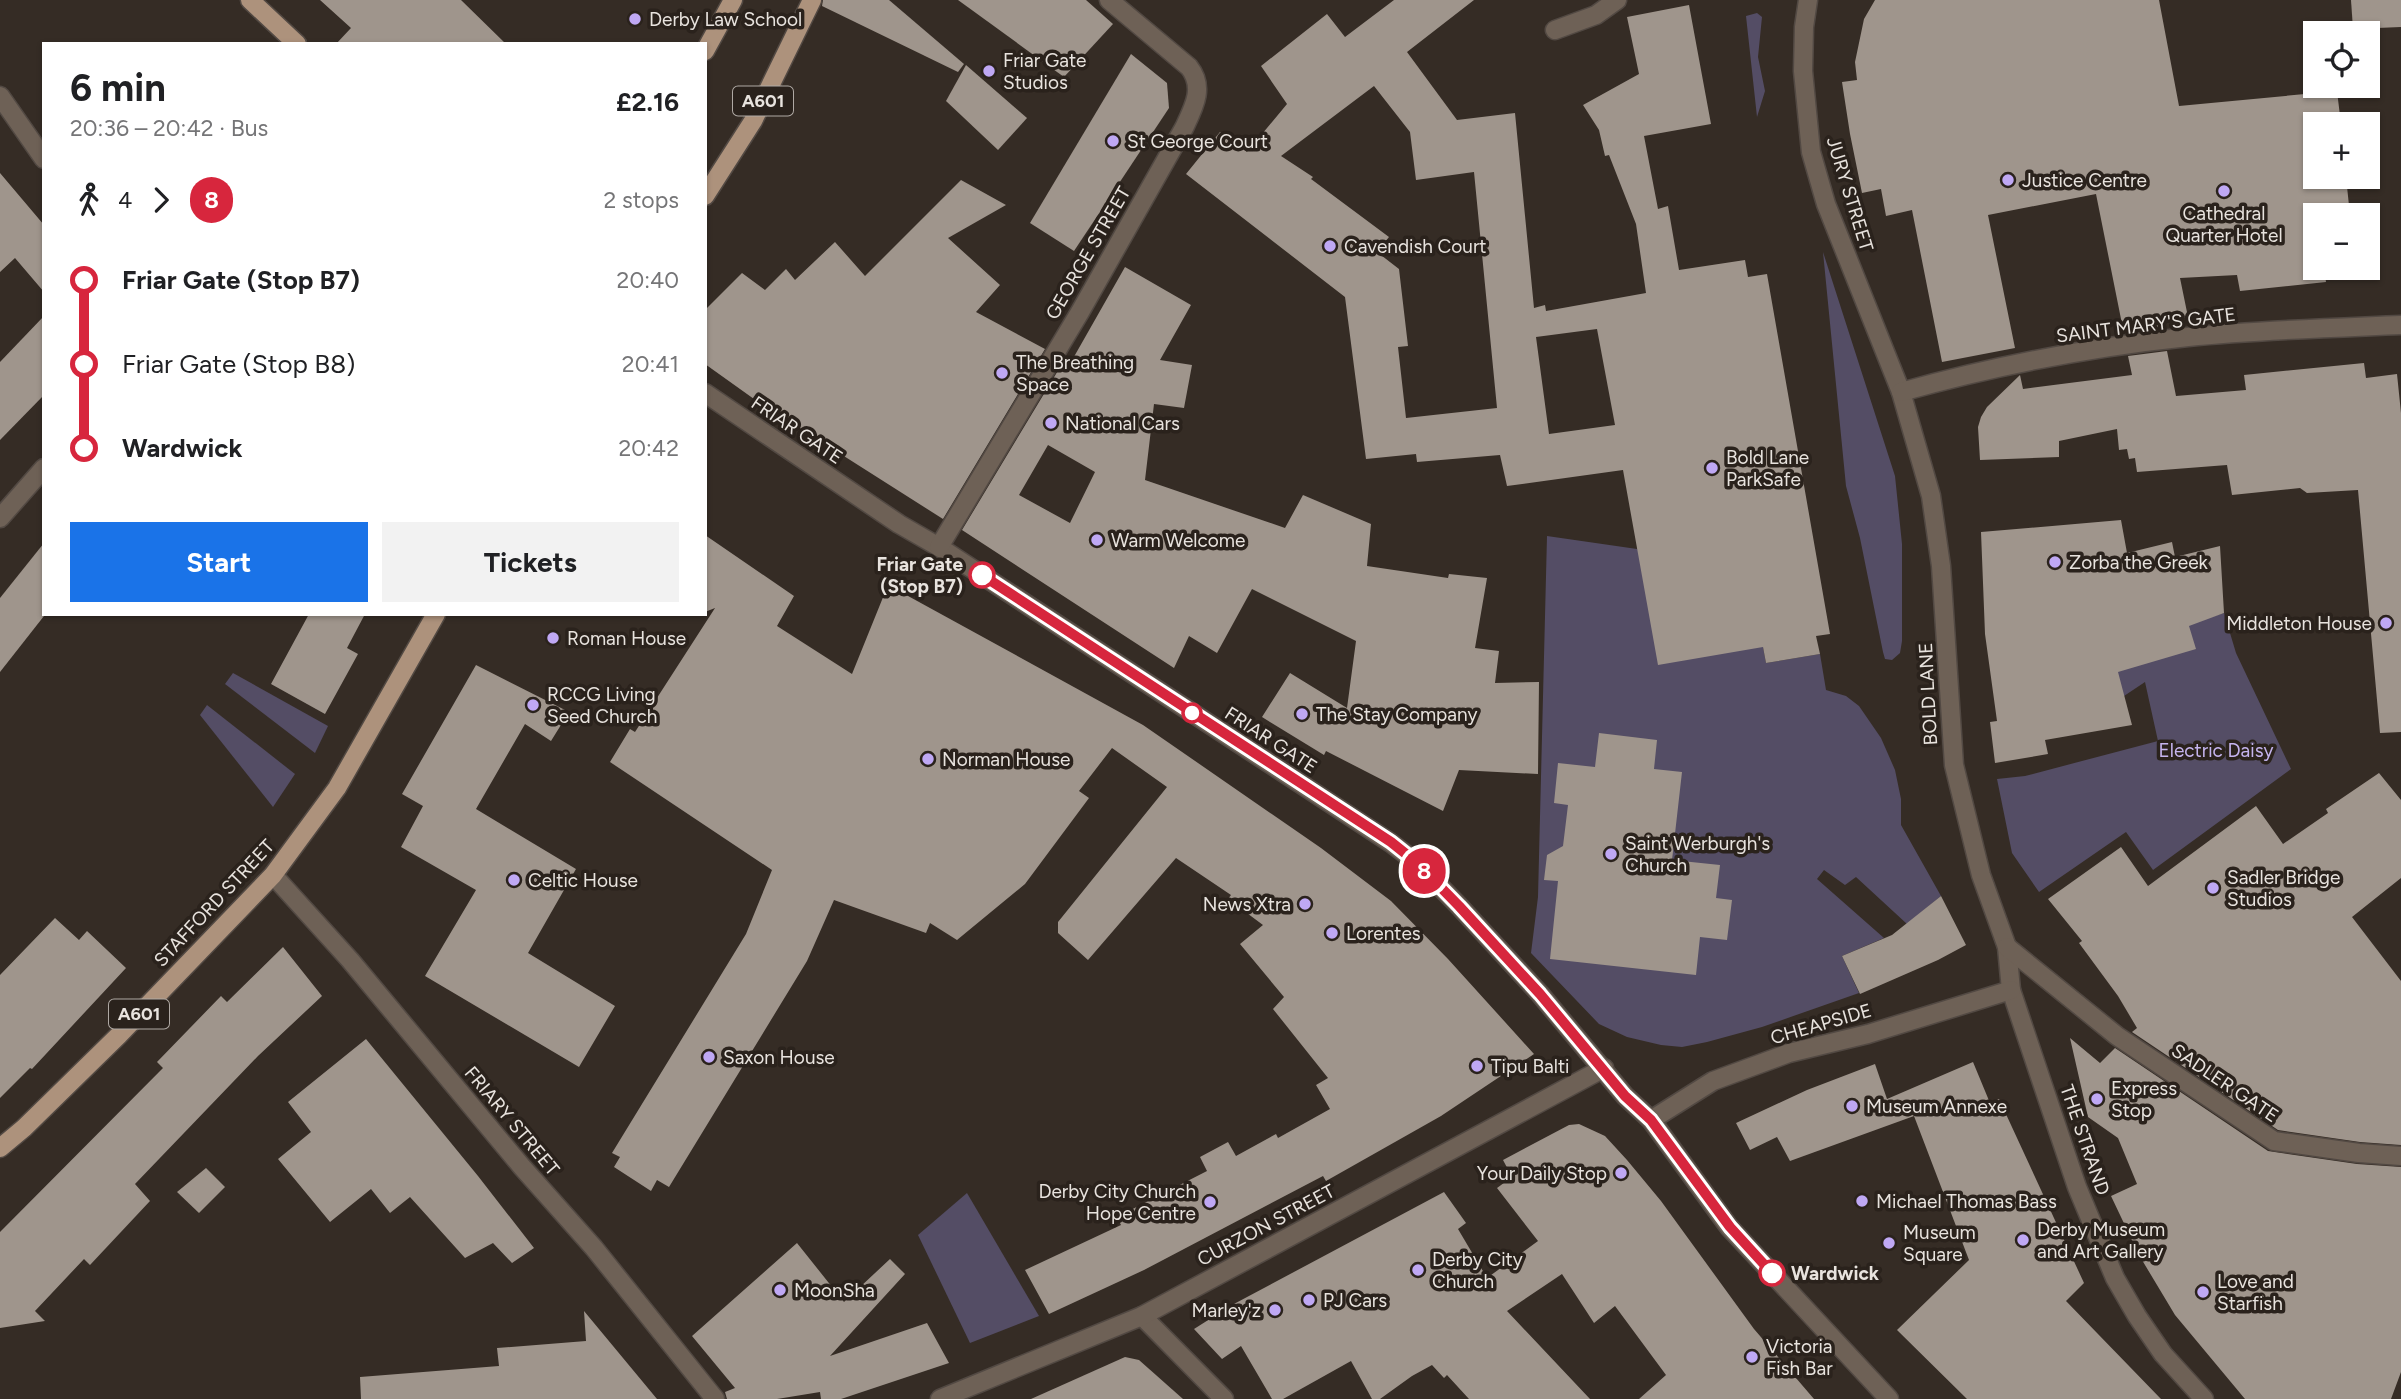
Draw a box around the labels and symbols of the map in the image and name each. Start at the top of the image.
place label: Derby Law School [649,8,802,31]
marker: Derby Law School [627,11,643,27]
place label: Friar Gate Studios [1003,49,1086,94]
marker: Friar Gate Studios [981,63,997,79]
road number: A601 [733,86,793,116]
place label: St George Court [1127,130,1268,153]
marker: St George Court [1105,133,1121,149]
street label: JURY STREET [1822,134,1878,254]
place label: Justice Centre [2022,169,2147,192]
marker: Justice Centre [2000,172,2016,188]
street label: GEORGE STREET [1041,182,1136,324]
marker: Cathedral Quarter Hotel [2216,183,2232,199]
place label: Cathedral Quarter Hotel [2165,202,2283,247]
place label: Cavendish Court [1344,235,1487,258]
marker: Cavendish Court [1322,238,1338,254]
street label: SAINT MARY'S GATE [2055,303,2237,347]
place label: The Breathing Space [1016,351,1134,396]
marker: The Breathing Space [994,365,1010,381]
street label: FRIAR GATE [747,391,847,469]
place label: National Cars [1065,412,1180,435]
marker: National Cars [1043,415,1059,431]
place label: Bold Lane ParkSafe [1726,446,1809,491]
marker: Bold Lane ParkSafe [1704,460,1720,476]
place label: Warm Welcome [1111,529,1245,552]
marker: Warm Welcome [1089,532,1105,548]
place label: Zorba the Greek [2069,551,2209,574]
place label: Friar Gate (Stop B7) [876,553,963,598]
marker: Zorba the Greek [2047,554,2063,570]
marker: Friar Gate (Stop B7) [969,562,995,588]
place label: Middleton House [2226,612,2372,635]
marker: Middleton House [2378,615,2394,631]
place label: Roman House [567,627,686,650]
marker: Roman House [545,630,561,646]
street label: BOLD LANE [1914,642,1942,746]
place label: RCCG Living Seed Church [547,683,657,728]
marker: RCCG Living Seed Church [525,697,541,713]
street label: FRIAR GATE [1221,702,1321,778]
unlabelled marker [1182,703,1202,723]
place label: The Stay Company [1316,703,1477,726]
marker: The Stay Company [1294,706,1310,722]
park label: Electric Daisy [2158,739,2274,762]
place label: Norman House [942,748,1070,771]
marker: Norman House [920,751,936,767]
place label: Saint Werburgh's Church [1625,832,1770,877]
street label: STAFFORD STREET [149,834,279,971]
marker: Saint Werburgh's Church [1603,846,1619,862]
line badge: 8 [1401,848,1447,894]
place label: Sadler Bridge Studios [2227,866,2340,911]
place label: Celtic House [528,869,638,892]
marker: Celtic House [506,872,522,888]
marker: Sadler Bridge Studios [2205,880,2221,896]
place label: News Xtra [1203,893,1291,916]
marker: News Xtra [1297,896,1313,912]
place label: Lorentes [1346,922,1421,945]
marker: Lorentes [1324,925,1340,941]
street label: CHEAPSIDE [1768,999,1874,1049]
road number: A601 [109,1000,169,1028]
street label: SADLER GATE [2167,1039,2283,1127]
place label: Saxon House [723,1046,835,1069]
marker: Saxon House [701,1049,717,1065]
place label: Tipu Balti [1491,1055,1570,1078]
marker: Tipu Balti [1469,1058,1485,1074]
street label: FRIARY STREET [460,1062,565,1181]
place label: Express Stop [2111,1077,2177,1122]
street label: THE STRAND [2055,1082,2115,1198]
marker: Express Stop [2089,1091,2105,1107]
place label: Museum Annexe [1866,1095,2007,1118]
marker: Museum Annexe [1844,1098,1860,1114]
place label: Your Daily Stop [1477,1162,1607,1185]
marker: Your Daily Stop [1613,1165,1629,1181]
street label: CURZON STREET [1193,1179,1339,1271]
place label: Derby City Church Hope Centre [1038,1180,1196,1225]
place label: Michael Thomas Bass [1876,1190,2057,1213]
marker: Michael Thomas Bass [1854,1193,1870,1209]
marker: Derby City Church Hope Centre [1202,1194,1218,1210]
place label: Derby Museum and Art Gallery [2037,1218,2165,1263]
place label: Museum Square [1903,1221,1976,1266]
marker: Derby Museum and Art Gallery [2015,1232,2031,1248]
marker: Museum Square [1881,1235,1897,1251]
place label: Derby City Church [1432,1248,1523,1293]
marker: Wardwick [1759,1260,1785,1286]
marker: Derby City Church [1410,1262,1426,1278]
place label: Wardwick [1791,1262,1880,1285]
place label: Love and Starfish [2217,1270,2294,1315]
place label: MoonSha [794,1279,875,1302]
marker: MoonSha [772,1282,788,1298]
marker: Love and Starfish [2195,1284,2211,1300]
place label: PJ Cars [1323,1289,1387,1312]
marker: PJ Cars [1301,1292,1317,1308]
place label: Marley'z [1191,1299,1261,1322]
marker: Marley'z [1267,1302,1283,1318]
place label: Victoria Fish Bar [1766,1335,1833,1380]
marker: Victoria Fish Bar [1744,1349,1760,1365]

